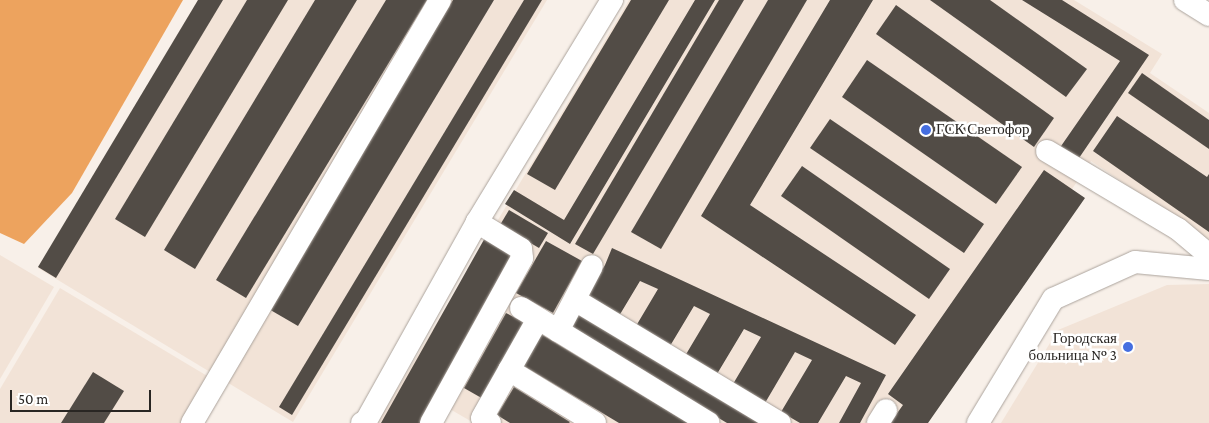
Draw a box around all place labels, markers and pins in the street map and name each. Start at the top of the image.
place label: ГСК Светофор [936,121,1030,139]
marker: ГСК Светофор [920,124,932,136]
place label: Городская больница № 3 [1029,329,1117,364]
marker: Городская больница № 3 [1121,340,1135,354]

